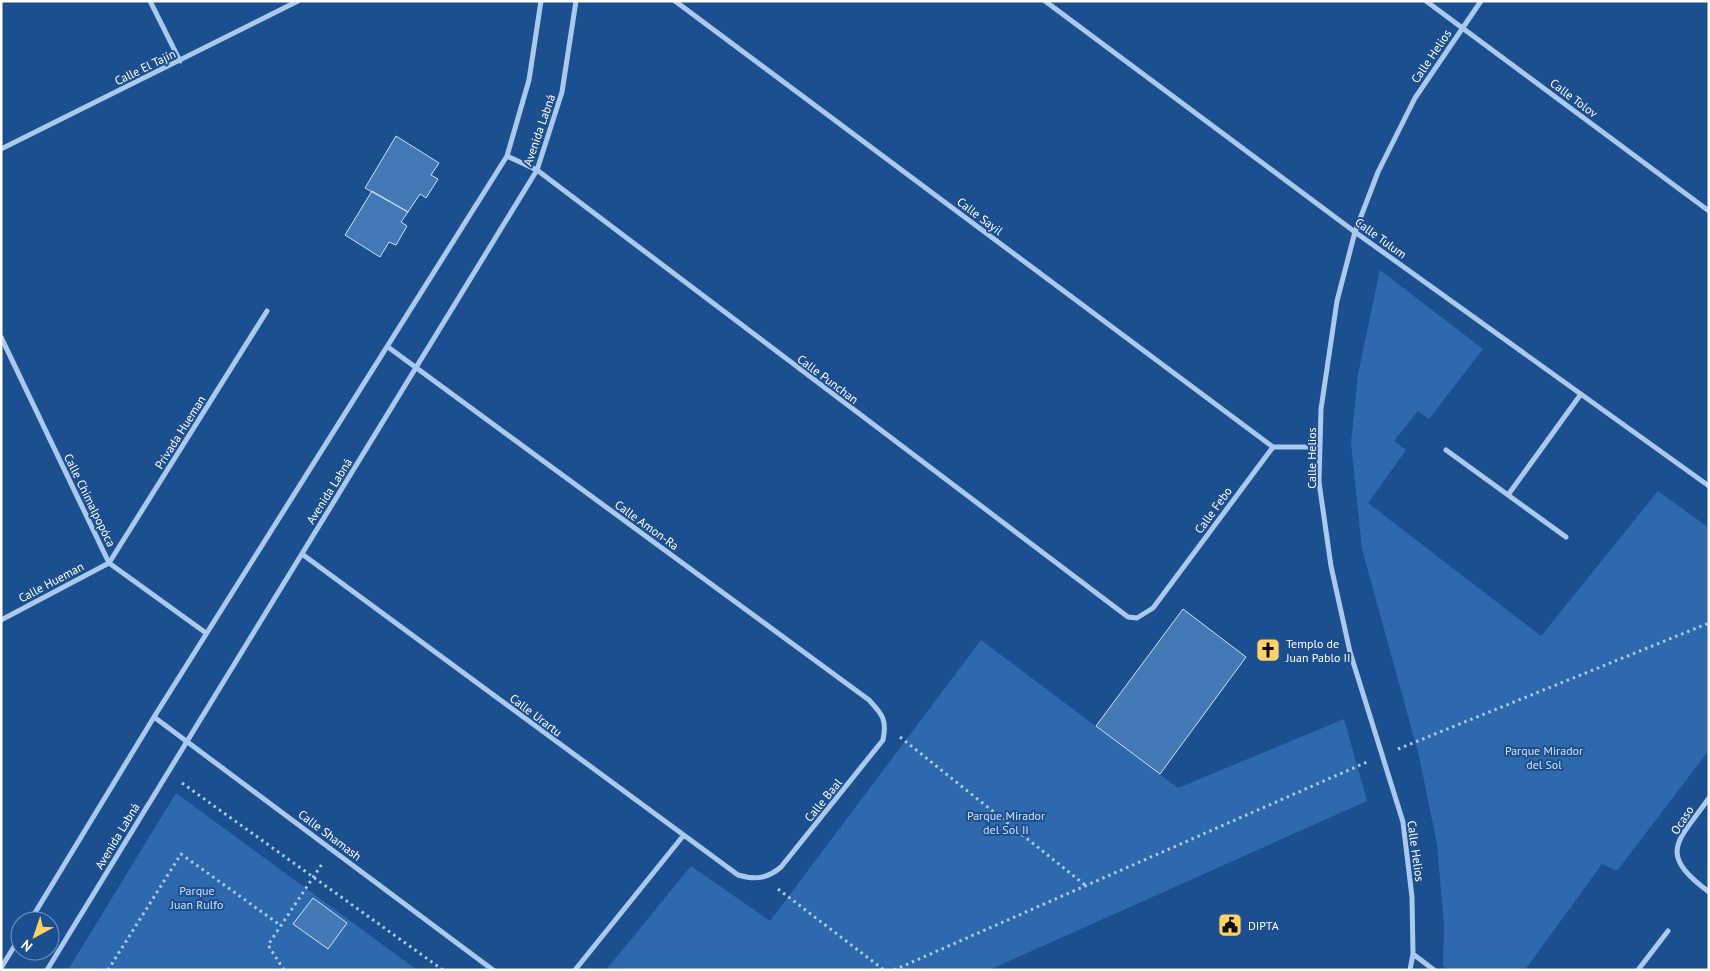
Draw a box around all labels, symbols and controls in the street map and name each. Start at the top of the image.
street label: Calle Helios [1408,26,1454,86]
street label: Calle El Tajín [112,46,178,88]
street label: Calle Tolov [1547,75,1601,121]
street label: Avenida Labná [520,92,558,168]
street label: Calle Sayil [954,194,1006,238]
street label: Calle Tulum [1352,214,1410,262]
street label: Calle Punchan [794,351,862,407]
street label: Privada Hueman [151,392,209,472]
street label: Calle Helios [1304,427,1319,489]
street label: Calle Chimalpopóca [61,451,119,549]
street label: Avenida Labná [303,455,355,527]
street label: Calle Febo [1191,484,1235,536]
street label: Calle Amon-Ra [612,497,682,553]
street label: Calle Hueman [16,559,86,605]
place label: Templo de Juan Pablo II [1285,636,1351,665]
church icon: Templo de Juan Pablo II [1255,637,1281,663]
street label: Calle Urartu [507,690,565,740]
park label: Parque Mirador del Sol [1505,743,1583,772]
street label: Calle Baal [801,775,845,825]
street label: Avenida Labná [91,800,143,872]
street label: Ocaso [1667,803,1697,837]
street label: Calle Shamash [295,806,365,864]
park label: Parque Mirador del Sol II [967,808,1045,837]
street label: Calle Helios [1404,820,1428,882]
park label: Parque Juan Rulfo [170,883,223,912]
north arrow [10,911,60,961]
public building icon: DIPTA [1217,912,1243,938]
place label: DIPTA [1248,918,1279,933]
text: N [17,936,36,956]

